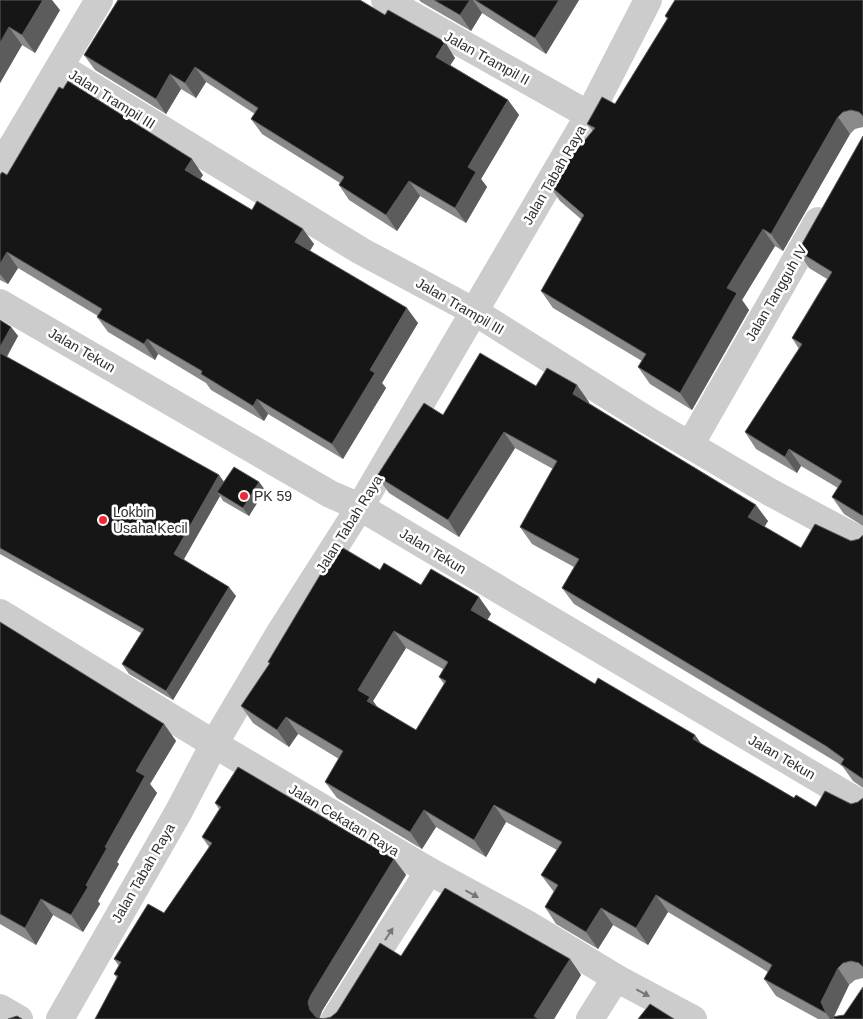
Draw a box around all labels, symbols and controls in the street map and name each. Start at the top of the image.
street label: Jalan Trampil II [442,28,532,88]
street label: Jalan Trampil III [66,66,158,132]
street label: Jalan Tabah Raya [519,122,589,227]
street label: Jalan Tangguh IV [742,242,810,344]
street label: Jalan Trampil III [413,274,507,338]
street label: Jalan Tekun [46,324,118,376]
street label: Jalan Tabah Raya [313,472,386,576]
place label: PK 59 [254,488,292,504]
marker: PK 59 [238,490,250,502]
place label: Lokbin Usaha Kecil [113,504,188,536]
marker: Lokbin Usaha Kecil [97,514,109,526]
street label: Jalan Tekun [397,525,469,577]
street label: Jalan Tekun [746,731,818,783]
street label: Jalan Cekatan Raya [286,781,402,859]
street label: Jalan Tabah Raya [108,820,178,925]
one-way arrow [465,890,479,898]
one-way arrow [385,927,394,940]
one-way arrow [636,989,650,997]

